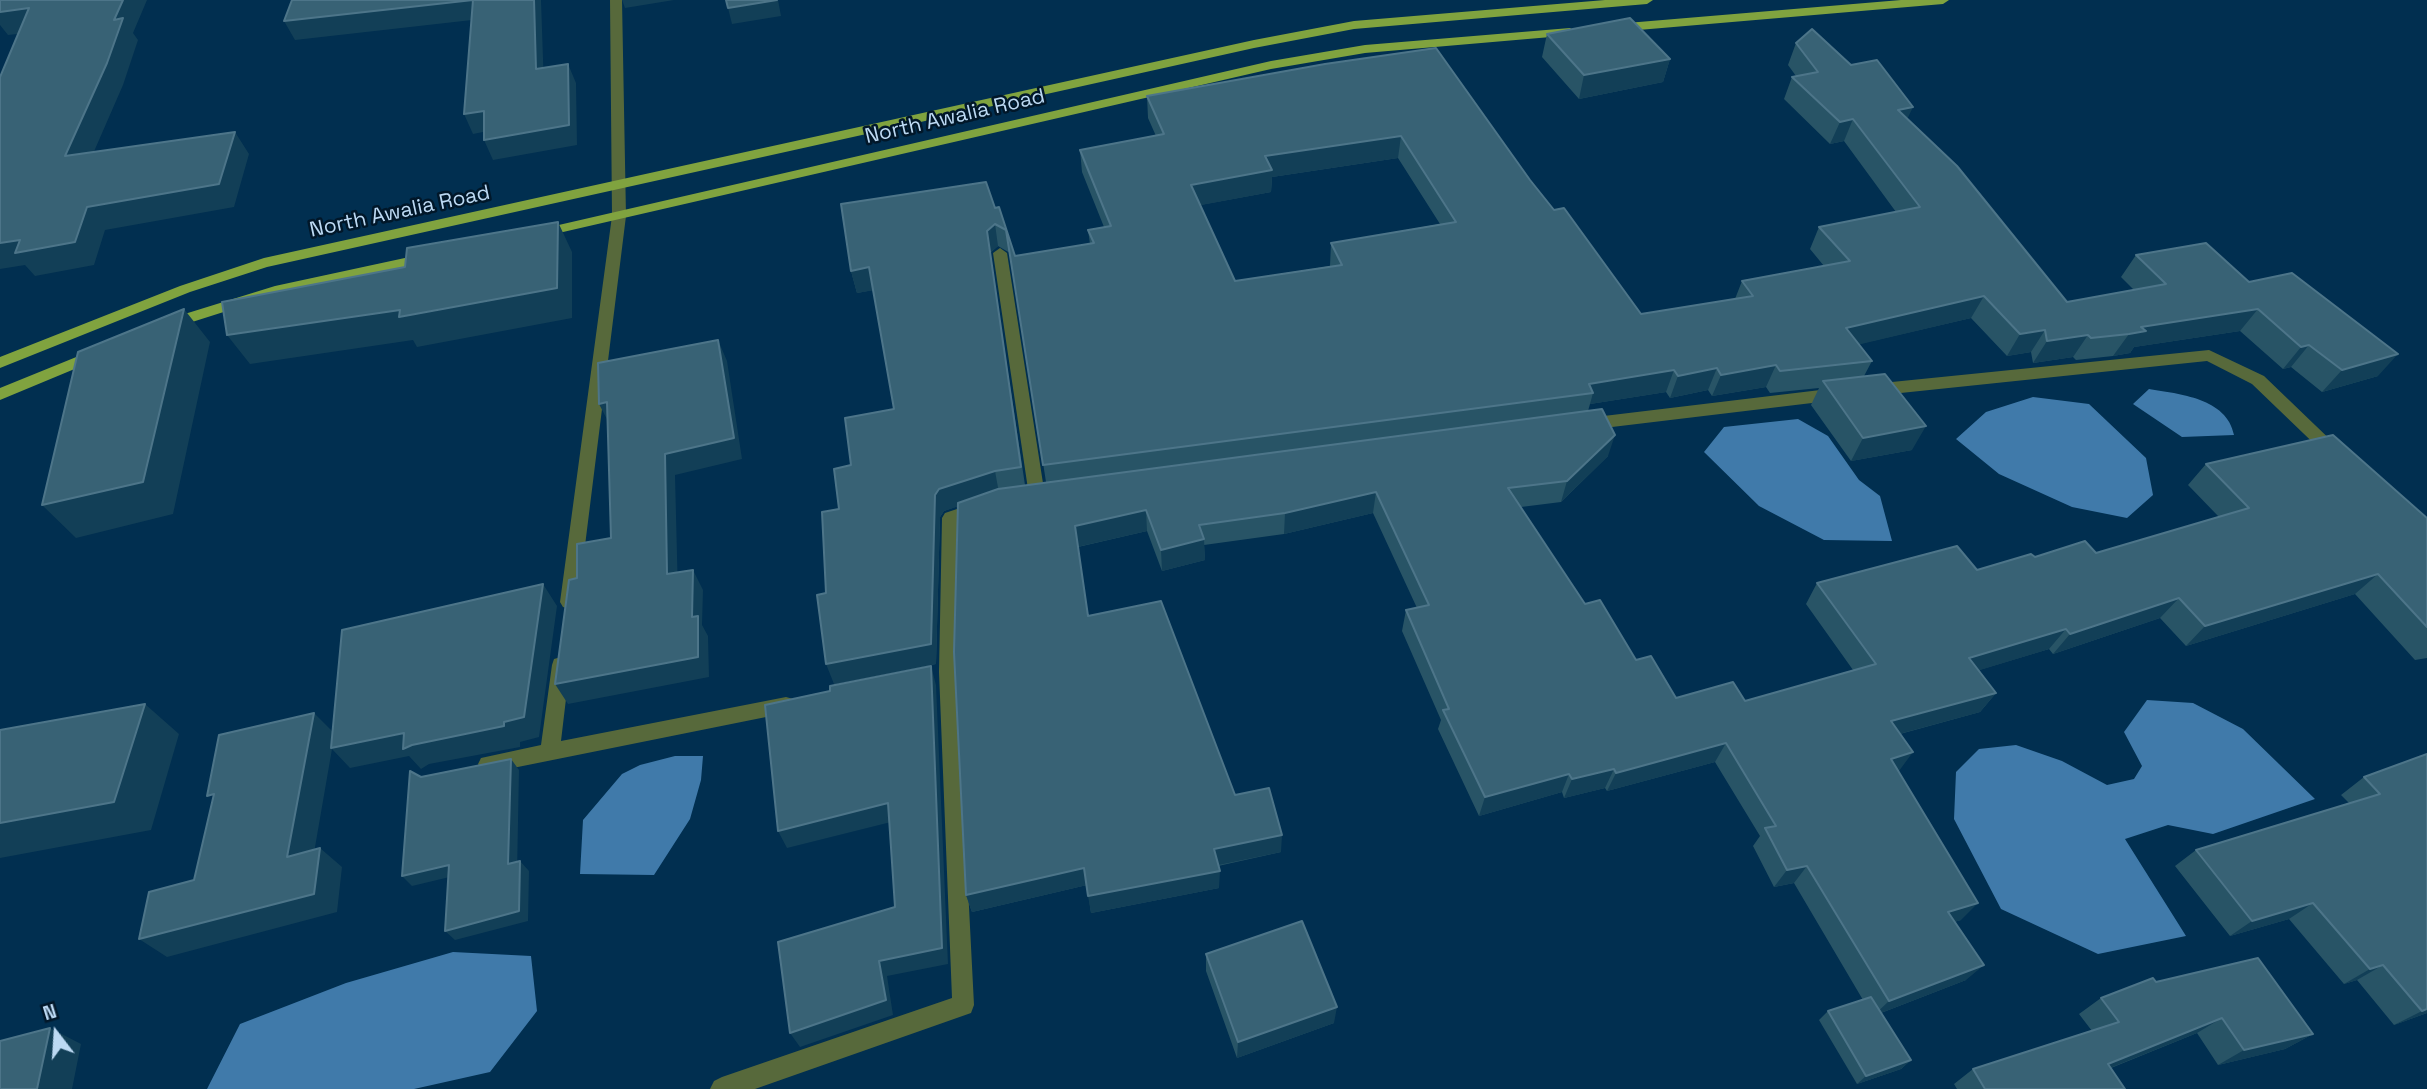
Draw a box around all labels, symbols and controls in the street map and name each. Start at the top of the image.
street label: North Awalia Road [863,84,1047,150]
street label: North Awalia Road [307,181,493,243]
north arrow [21,998,91,1068]
text: N [40,999,59,1026]

